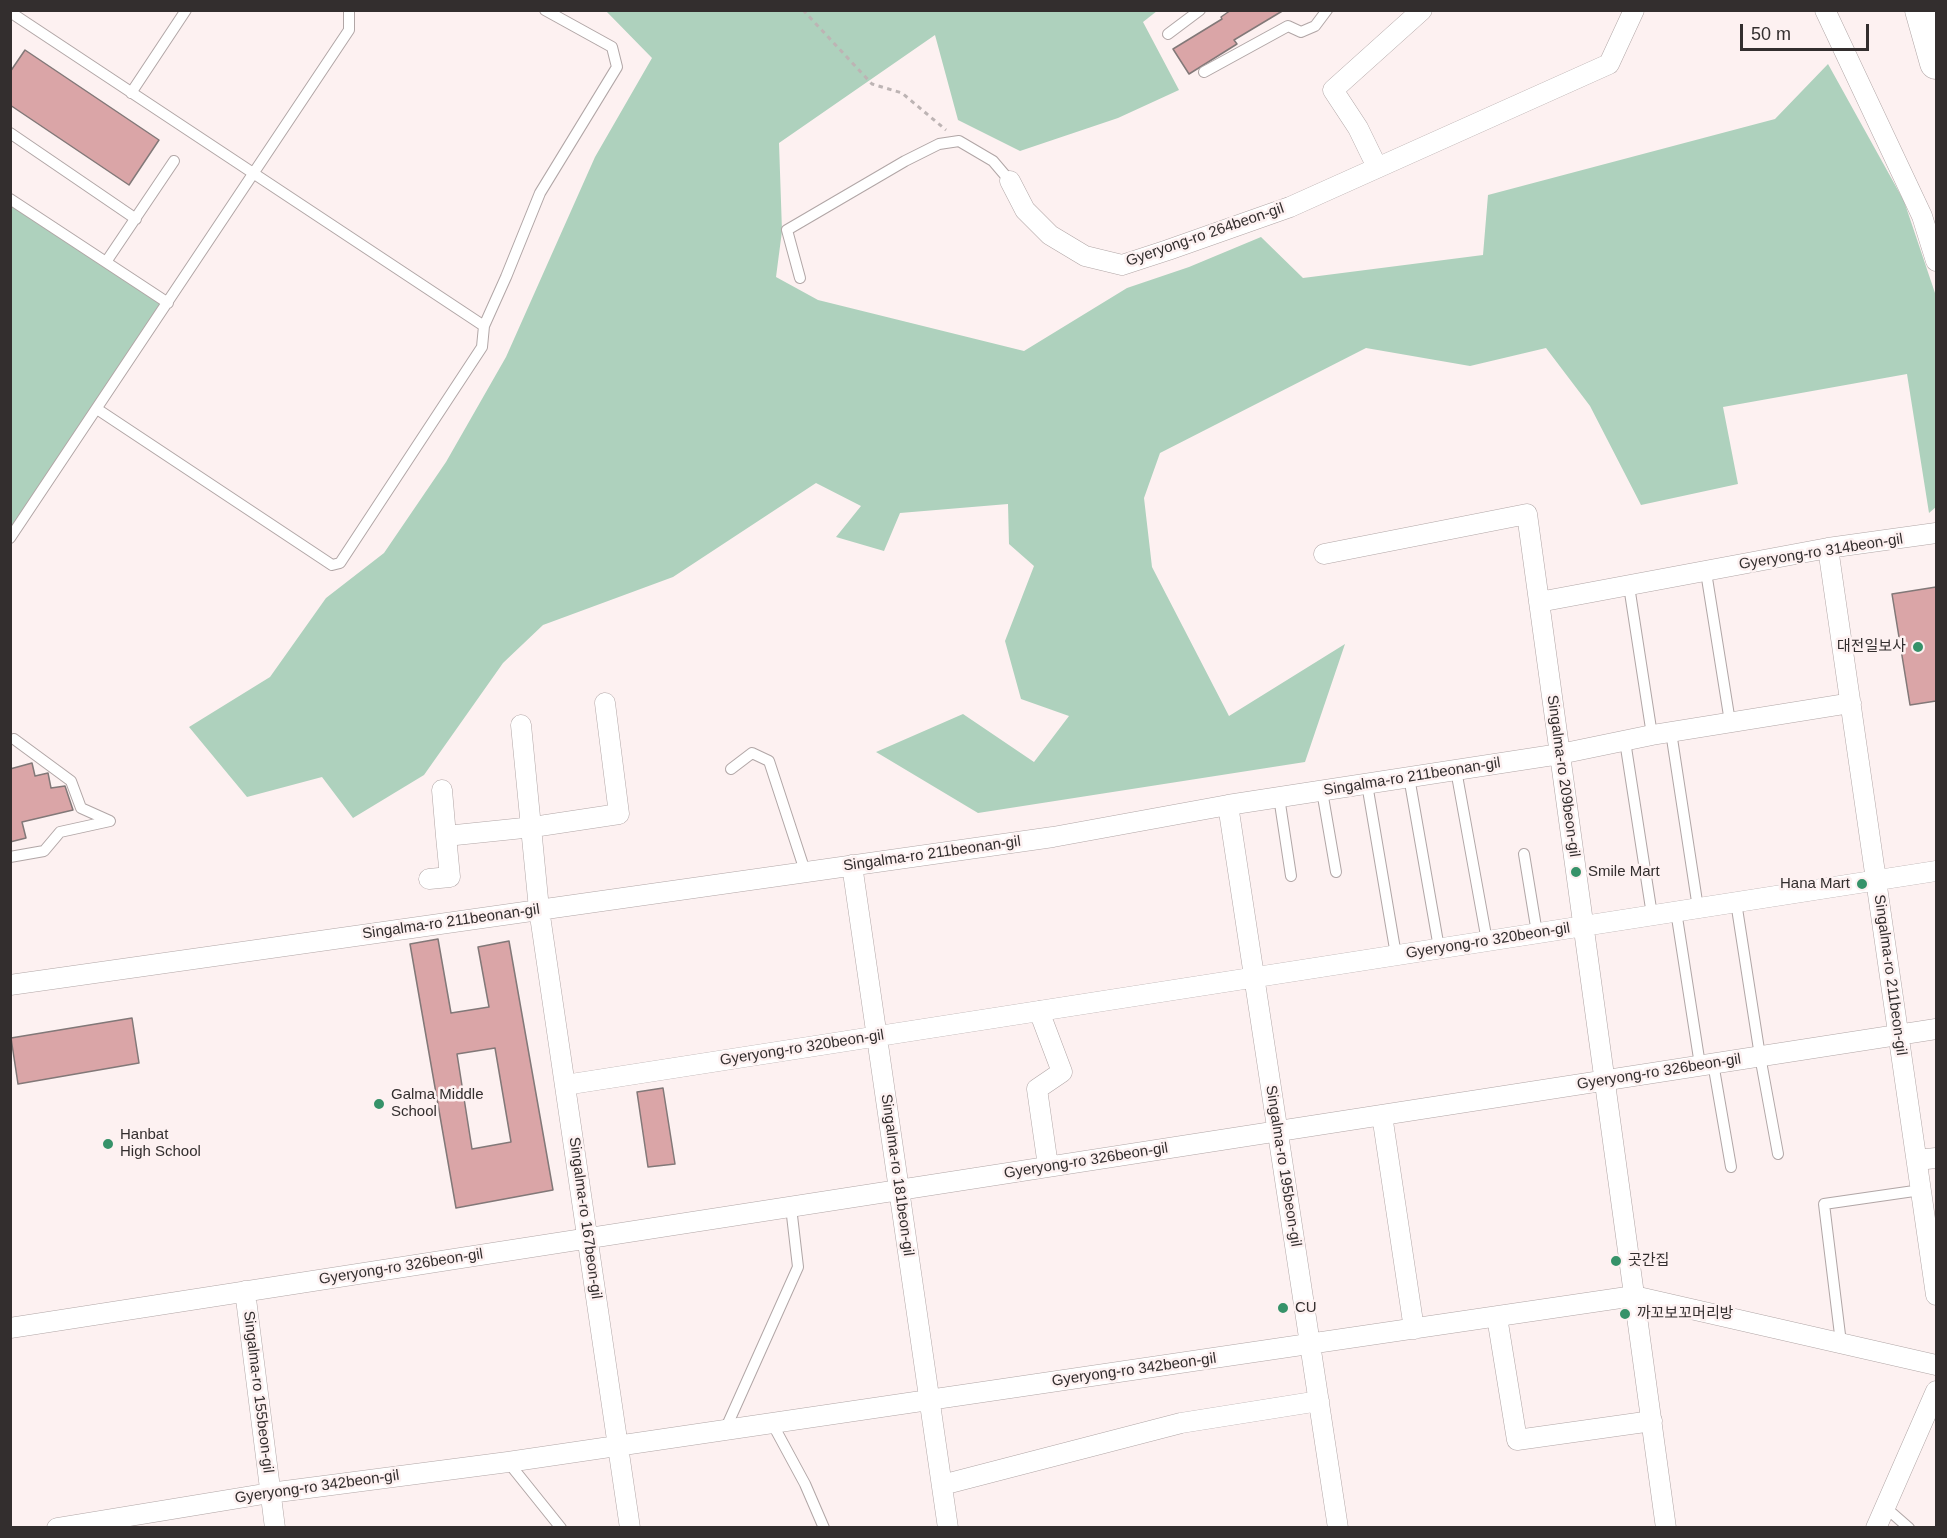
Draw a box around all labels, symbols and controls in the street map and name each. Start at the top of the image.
scale bar [1743,12,1872,50]
text: 50 m [1751,24,1791,44]
street label: Gyeryong-ro 264beon-gil [1124,199,1286,271]
street label: Gyeryong-ro 314beon-gil [1738,530,1904,574]
place label: 대전일보사 [1837,638,1906,656]
marker: 대전일보사 [1911,640,1925,654]
street label: Singalma-ro 209beon-gil [1543,694,1583,858]
street label: Singalma-ro 211beonan-gil [1322,754,1502,800]
street label: Singalma-ro 211beonan-gil [842,833,1022,875]
place label: Smile Mart [1588,863,1660,881]
marker: Smile Mart [1569,865,1583,879]
place label: Hana Mart [1780,875,1850,893]
marker: Hana Mart [1855,877,1869,891]
street label: Singalma-ro 211beon-gil [1870,893,1910,1057]
street label: Singalma-ro 211beonan-gil [361,901,541,943]
street label: Gyeryong-ro 320beon-gil [1405,919,1571,963]
street label: Gyeryong-ro 320beon-gil [719,1026,885,1070]
street label: Gyeryong-ro 326beon-gil [1576,1050,1742,1094]
street label: Singalma-ro 195beon-gil [1261,1084,1305,1248]
place label: Galma Middle School [391,1086,484,1121]
street label: Singalma-ro 181beon-gil [877,1093,917,1257]
marker: Galma Middle School [372,1097,386,1111]
place label: Hanbat High School [120,1126,201,1161]
street label: Singalma-ro 167beon-gil [565,1136,605,1300]
marker: Hanbat High School [101,1137,115,1151]
street label: Gyeryong-ro 326beon-gil [1003,1139,1169,1183]
street label: Gyeryong-ro 326beon-gil [318,1245,484,1289]
place label: 곳간집 [1628,1252,1669,1270]
marker: 곳간집 [1609,1254,1623,1268]
place label: CU [1295,1299,1317,1317]
marker: CU [1276,1301,1290,1315]
place label: 까꼬보꼬머리방 [1637,1305,1734,1323]
marker: 까꼬보꼬머리방 [1618,1307,1632,1321]
street label: Singalma-ro 155beon-gil [239,1310,277,1474]
street label: Gyeryong-ro 342beon-gil [1051,1350,1217,1390]
street label: Gyeryong-ro 342beon-gil [234,1467,400,1507]

